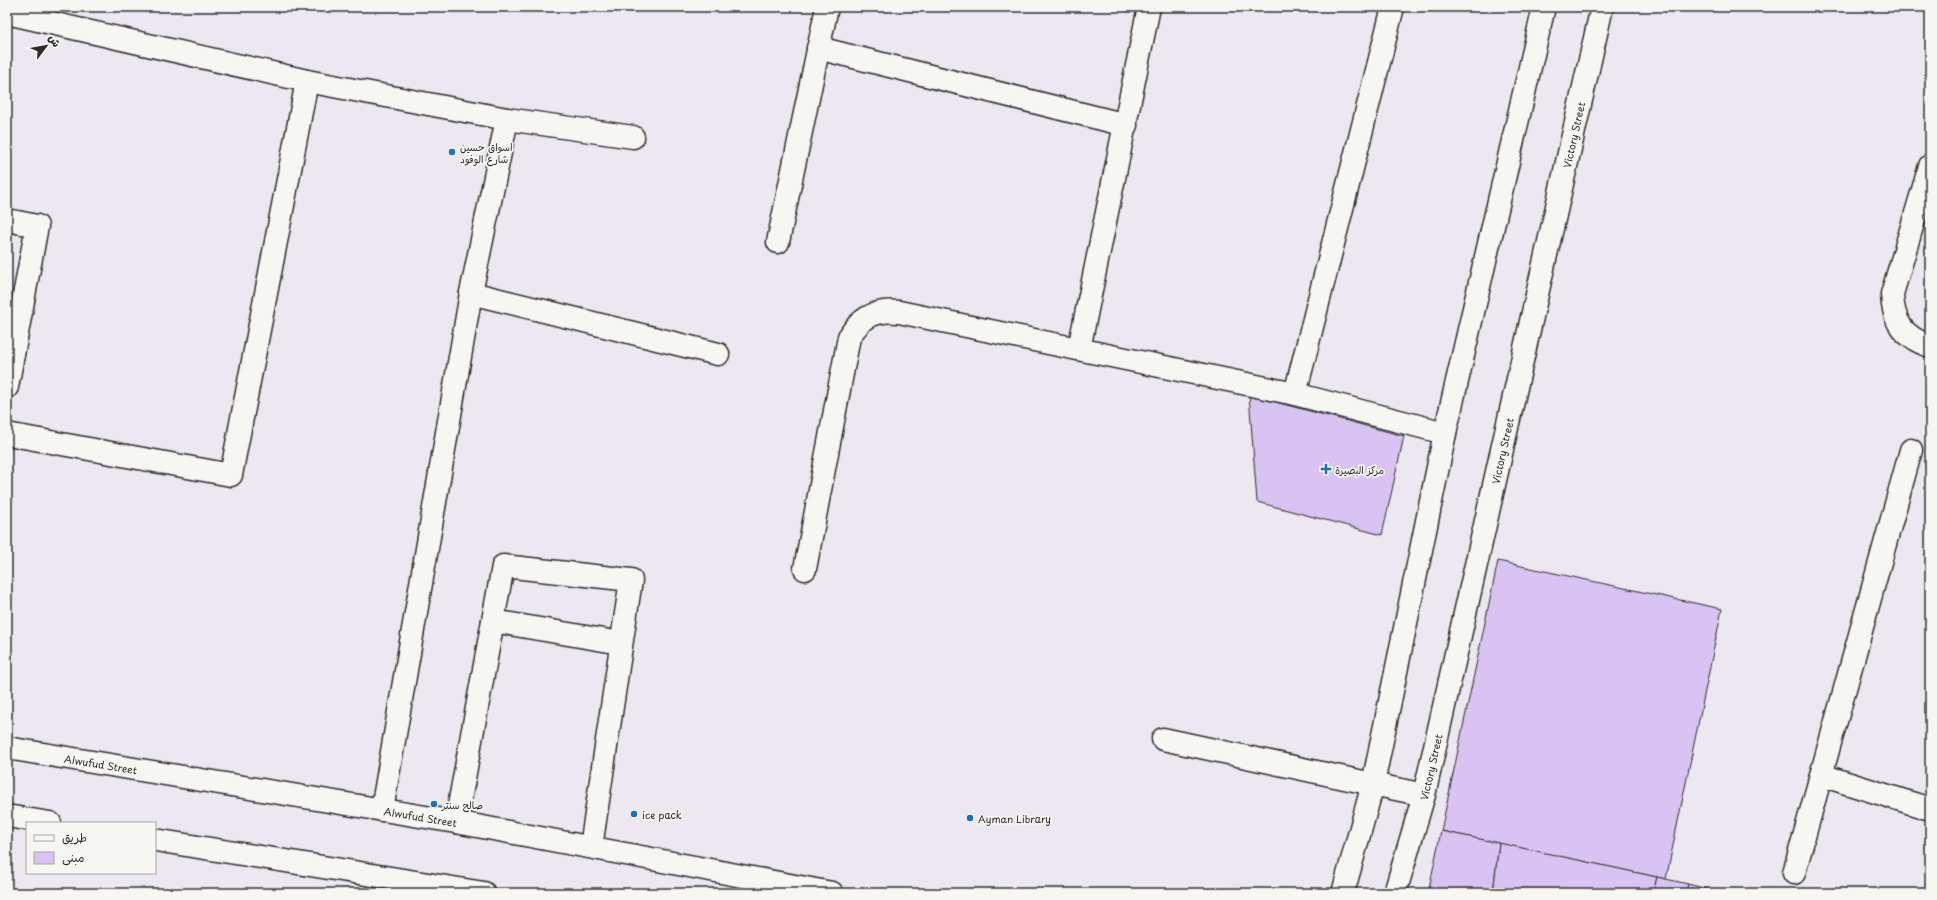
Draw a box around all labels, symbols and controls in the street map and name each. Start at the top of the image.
north arrow [26,26,66,66]
text: ش [44,31,65,50]
street label: Victory Street [1558,100,1588,169]
place label: اسواق حسين شارع الوفود [460,139,512,167]
marker: اسواق حسين شارع الوفود [447,147,457,157]
street label: Victory Street [1487,416,1516,485]
place label: مركز البصيرة [1335,462,1384,477]
marker: مركز البصيرة [1320,463,1332,475]
street label: Victory Street [1415,732,1445,802]
street label: Alwufud Street [63,750,138,777]
place label: صالح سنتر [441,797,483,813]
marker: صالح سنتر [429,799,439,809]
street label: Alwufud Street [383,803,458,830]
place label: ice pack [642,807,682,822]
marker: ice pack [629,809,639,819]
place label: Ayman Library [978,811,1051,827]
marker: Ayman Library [965,813,975,823]
legend [26,822,156,874]
text: طريق [62,828,87,846]
text: مبنى [62,848,85,866]

